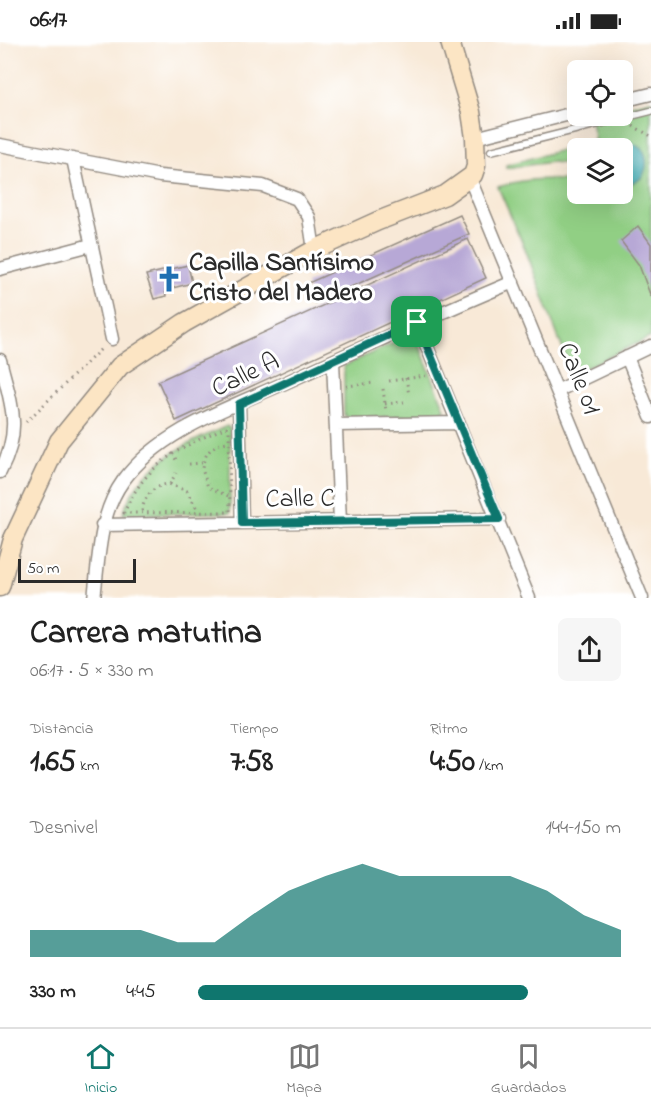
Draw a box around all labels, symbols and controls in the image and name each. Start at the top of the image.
text: 06:17 [30,5,67,37]
map controls [567,60,633,204]
button: locate [567,60,633,126]
button: layers [567,138,633,204]
place label: Capilla Santísimo Cristo del Madero [189,245,374,313]
church icon: Capilla Santísimo Cristo del Madero [154,264,184,294]
pin [391,296,442,347]
icon: arrive [400,305,433,338]
street label: Calle 01 [546,337,610,421]
street label: Calle A [206,344,286,408]
street label: Calle C [265,480,335,520]
scale bar [18,556,136,584]
text: 50 m [27,557,59,581]
text: Carrera matutina [30,610,262,658]
button: share [558,618,621,681]
text: 06:17 · 5 × 330 m [30,657,154,686]
text: Distancia [30,717,93,741]
text: Tiempo [230,717,279,741]
text: Ritmo [430,717,468,741]
text: 1.65 [30,741,76,785]
text: 7:58 [230,741,273,785]
text: 4:50 [430,741,475,785]
text: km [76,754,99,778]
text: /km [475,754,503,778]
text: Desnivel [30,814,98,843]
text: 144–150 m [545,814,621,843]
text: 330 m [30,978,76,1007]
text: 4:45 [126,978,156,1007]
tab: Inicio [84,1040,117,1100]
tab: Mapa [286,1040,322,1100]
tab: Guardados [491,1040,567,1100]

